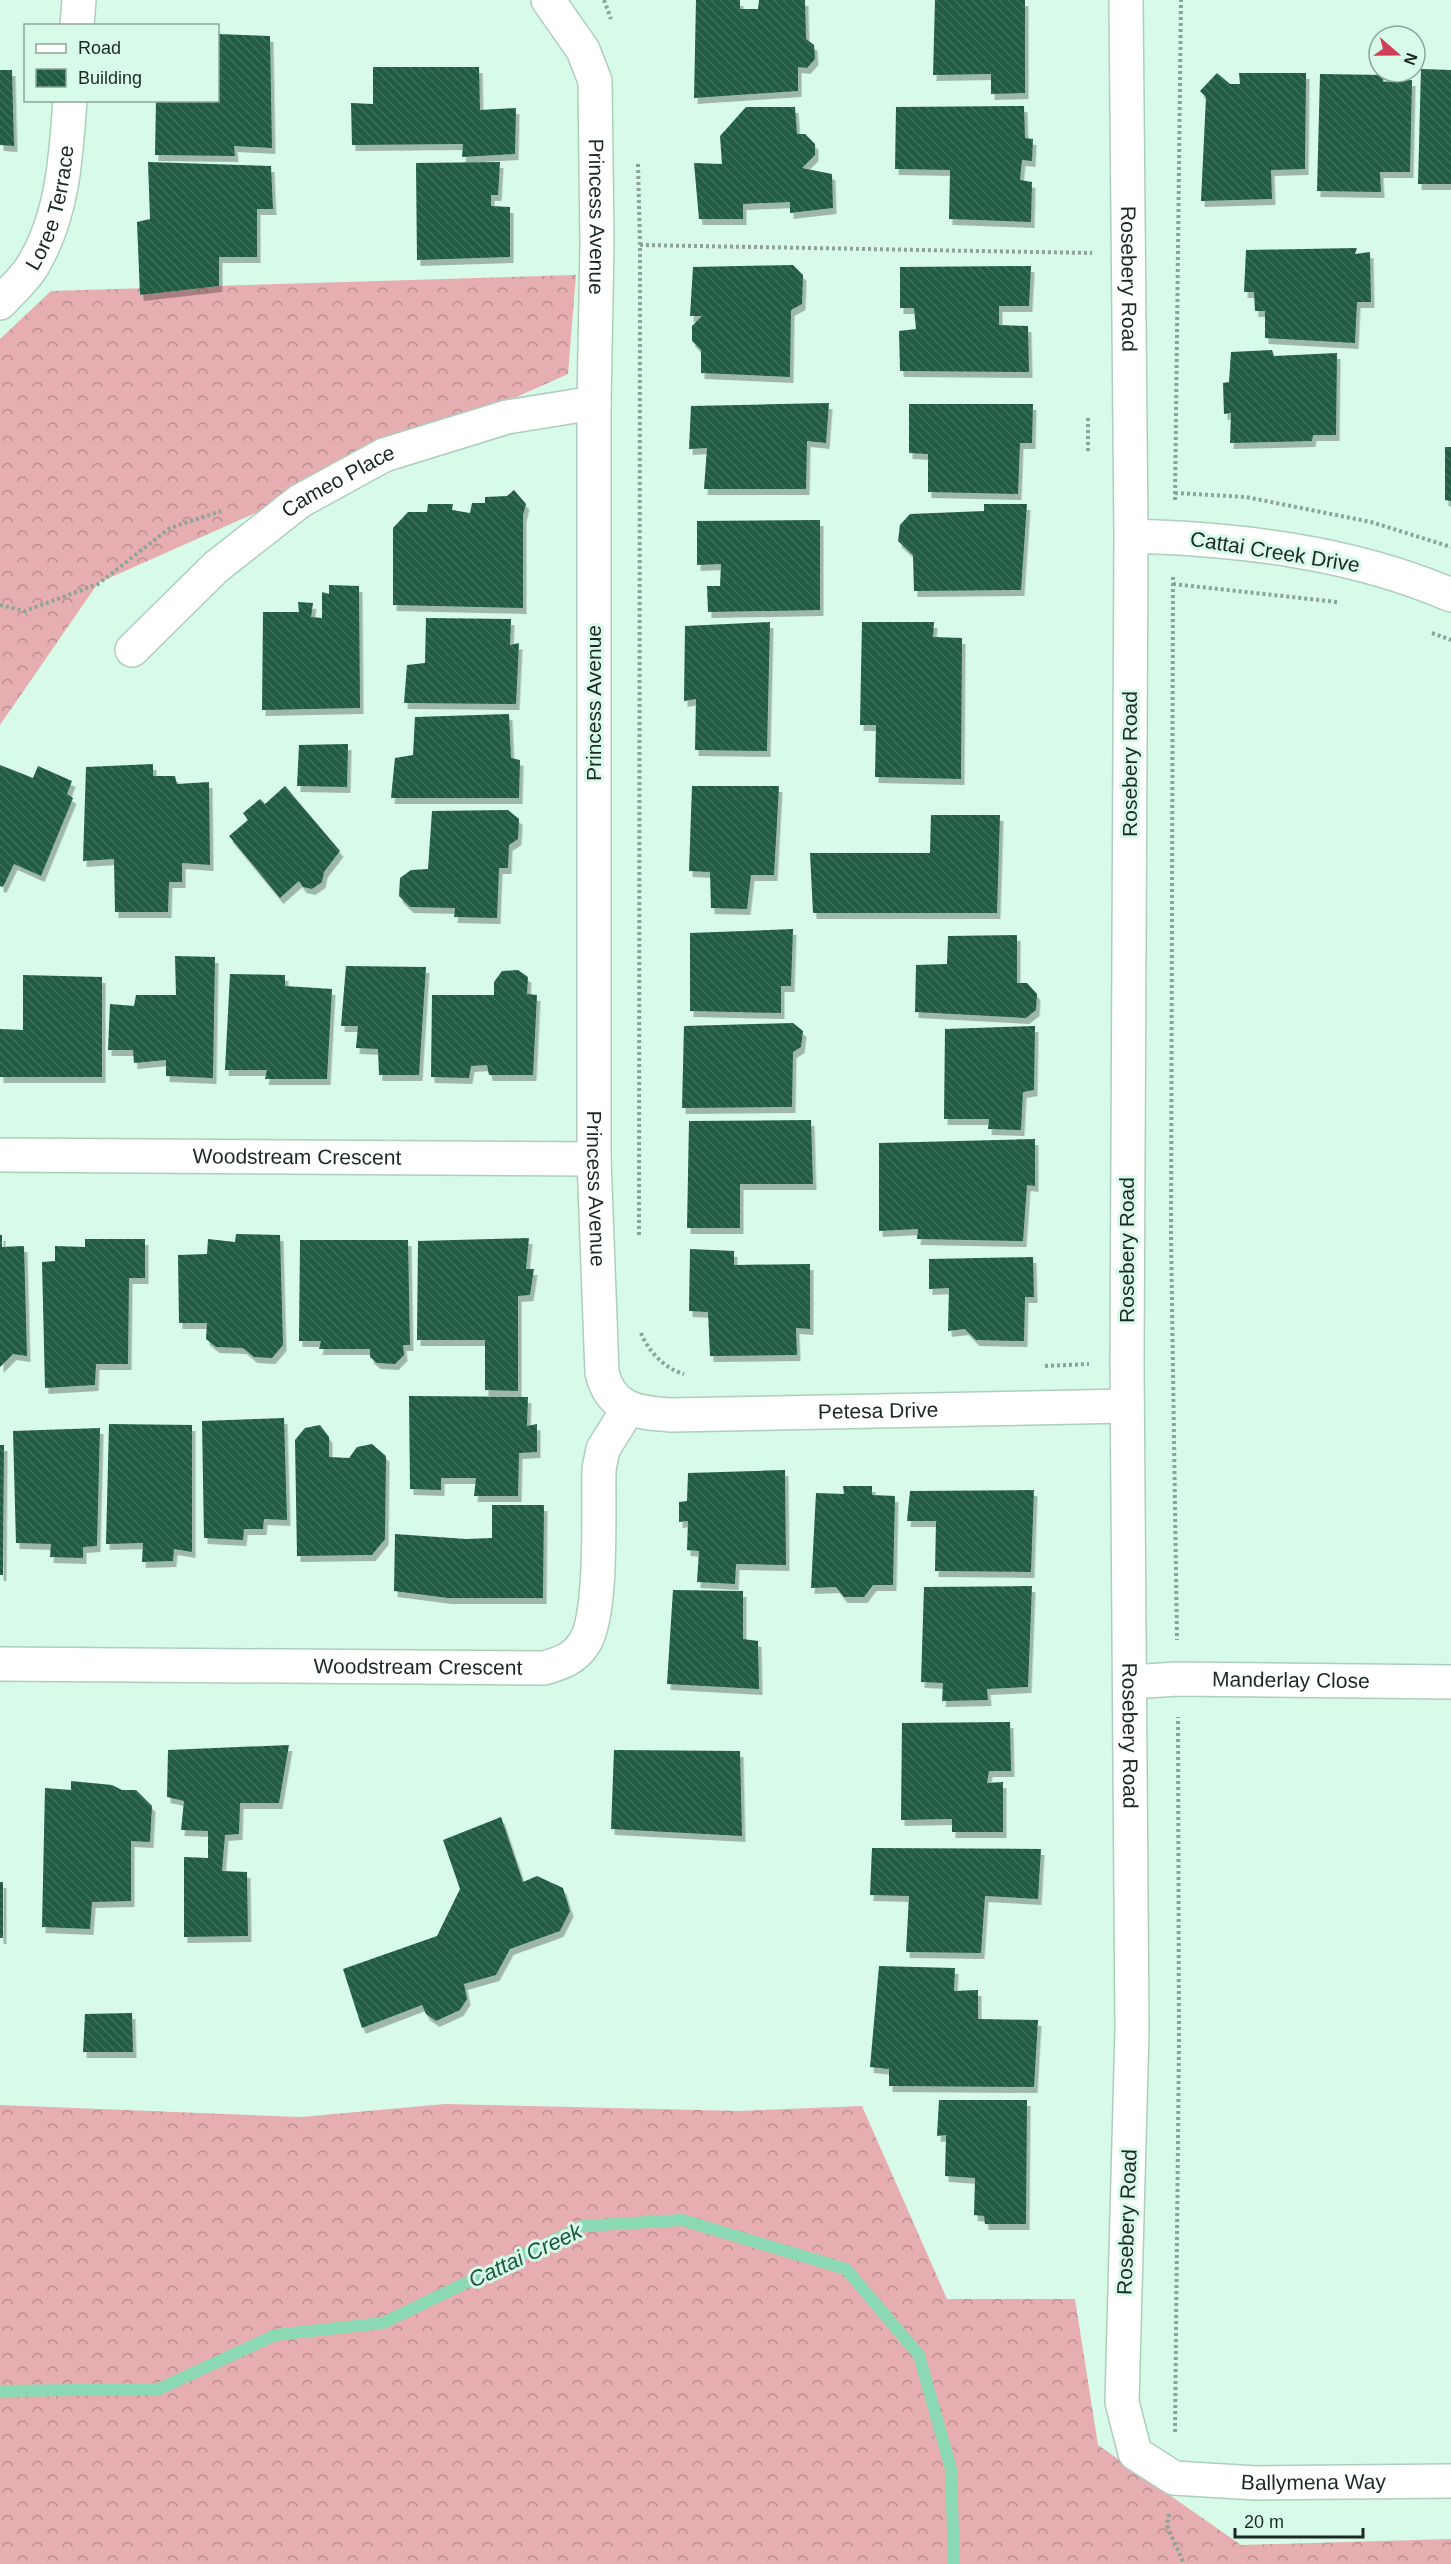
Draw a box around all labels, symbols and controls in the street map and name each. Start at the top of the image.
legend [24,24,219,102]
north arrow [1367,24,1427,84]
text: Road [78,38,121,58]
text: N [1401,51,1421,67]
text: Building [78,68,142,88]
street label: Princess Avenue [585,139,609,295]
street label: Loree Terrace [21,144,77,274]
street label: Rosebery Road [1117,206,1141,352]
street label: Cameo Place [277,440,397,522]
street label: Cattai Creek Drive [1189,527,1362,576]
street label: Princess Avenue [582,625,605,781]
street label: Rosebery Road [1118,691,1141,837]
street label: Princess Avenue [583,1111,610,1267]
street label: Woodstream Crescent [193,1144,402,1169]
street label: Rosebery Road [1115,1177,1138,1323]
street label: Petesa Drive [818,1398,938,1423]
street label: Woodstream Crescent [314,1654,523,1679]
street label: Rosebery Road [1118,1663,1142,1809]
street label: Manderlay Close [1212,1667,1370,1692]
street label: Rosebery Road [1112,2149,1141,2295]
water label: Cattai Creek [465,2218,587,2293]
street label: Ballymena Way [1240,2470,1387,2494]
scale bar [1235,2501,1362,2539]
text: 20 m [1244,2512,1284,2532]

